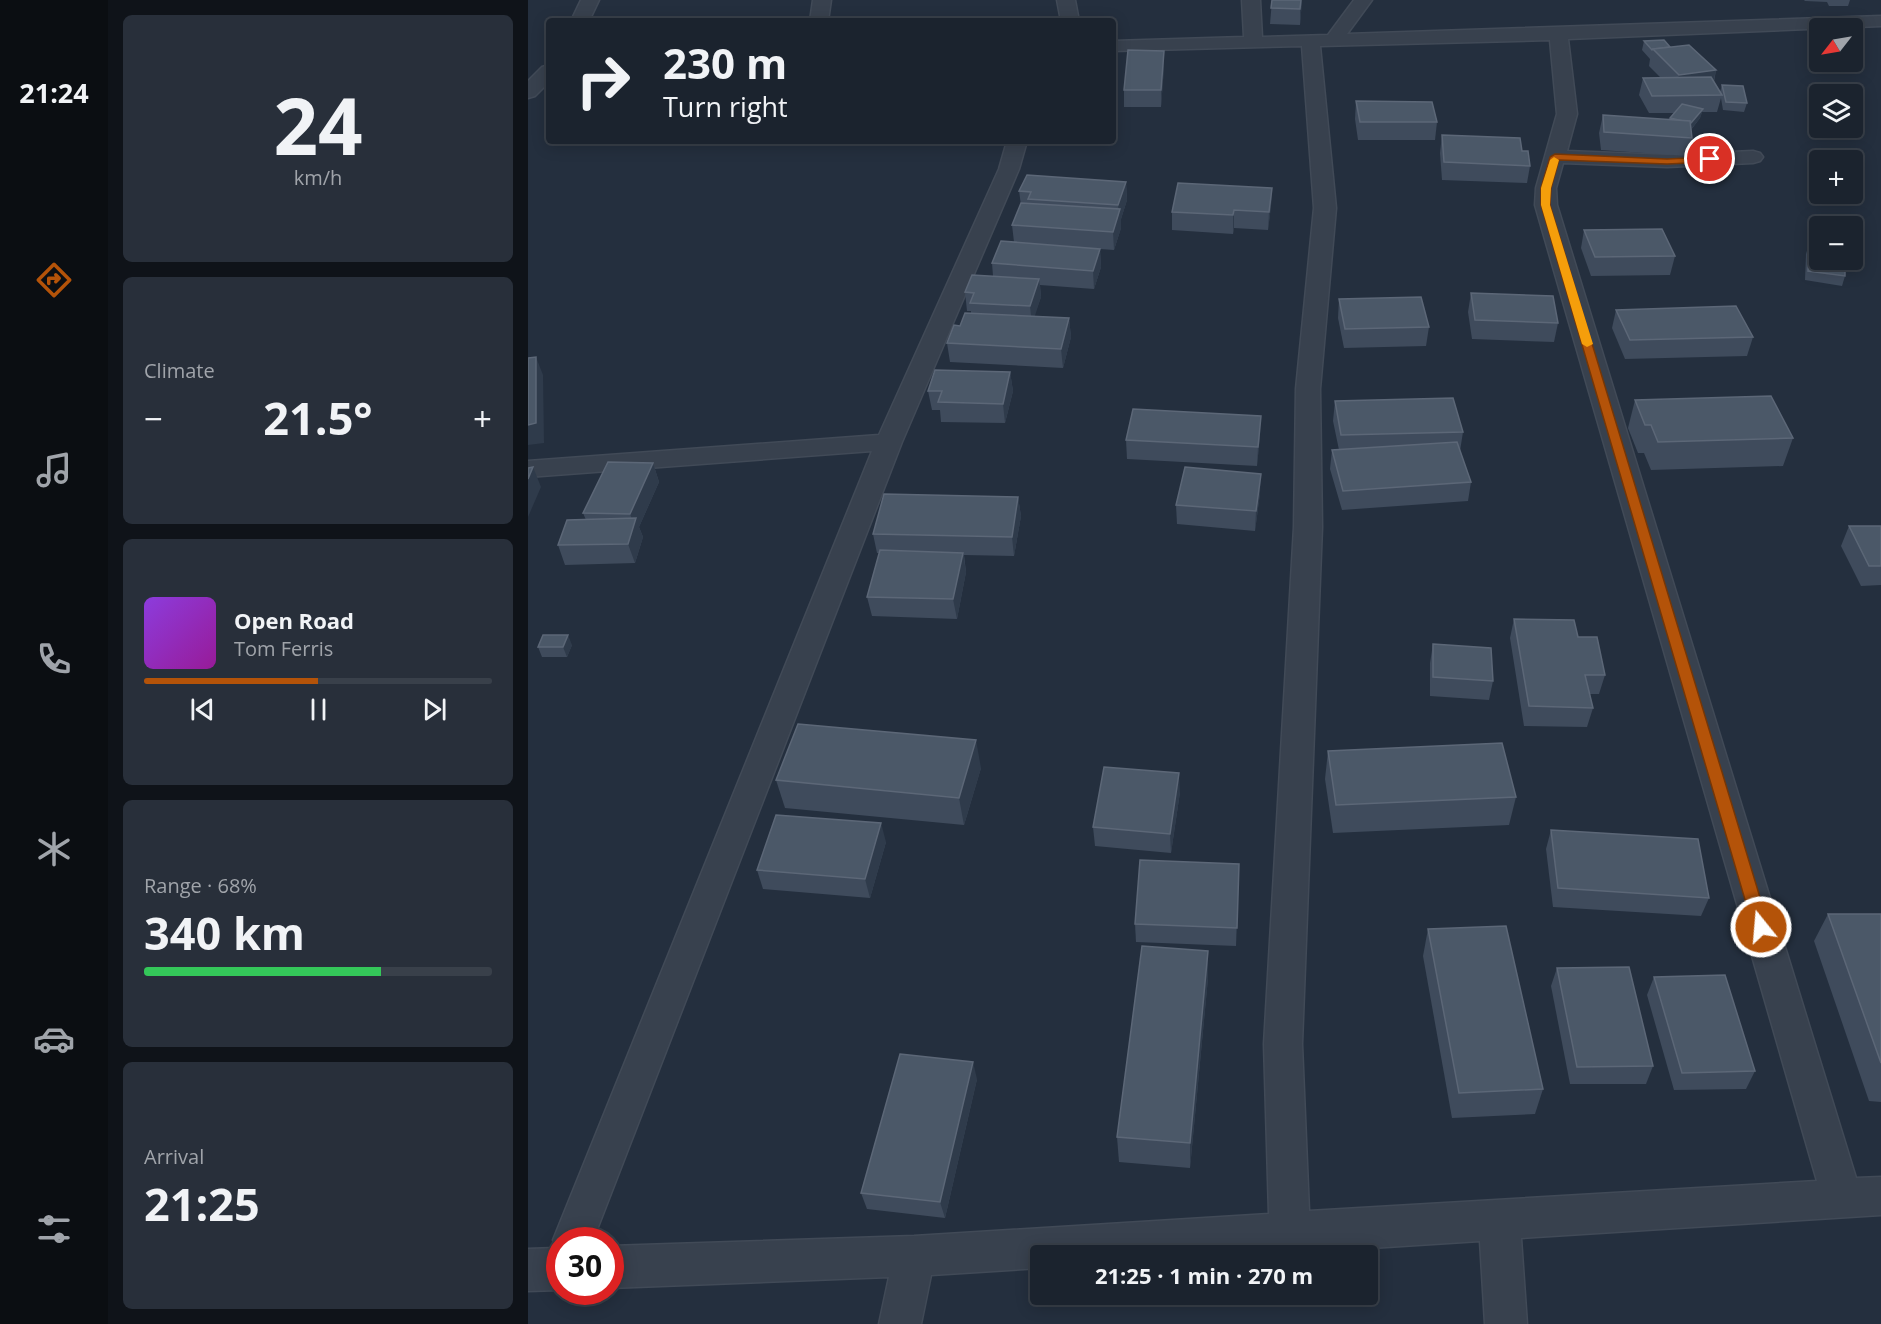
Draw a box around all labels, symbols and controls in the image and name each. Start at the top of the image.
north arrow [1809,18,1863,72]
map controls [1809,18,1863,270]
text: 230 m [663,34,787,91]
icon: right [564,42,642,120]
text: 24 [273,72,363,178]
text: 21:24 [19,74,89,111]
button: layers [1809,84,1863,138]
text: Turn right [663,88,788,125]
pin [1684,133,1735,184]
icon: arrive [1693,142,1726,175]
button: + [1809,150,1863,204]
text: km/h [294,164,342,191]
button: − [1809,216,1863,270]
icon: directions [33,259,75,301]
text: Climate [144,357,215,384]
text: 21.5° [263,387,373,448]
text: − [144,396,163,441]
text: + [473,396,492,441]
icon: music [33,449,75,491]
text: Open Road [234,605,354,635]
text: Tom Ferris [234,635,333,662]
icon: phone [33,638,75,680]
icon: previous [186,693,219,726]
icon: pause [302,693,335,726]
icon: next [418,693,451,726]
icon: climate [33,828,75,870]
text: Range · 68% [144,872,257,899]
position arrow [1729,895,1793,959]
text: 340 km [144,902,305,963]
icon: car [33,1018,75,1060]
text: Arrival [144,1143,204,1170]
text: 21:25 [144,1173,260,1234]
icon: filters [33,1208,75,1250]
speed limit sign: 30 [546,1227,624,1305]
text: 21:25 · 1 min · 270 m [1095,1260,1313,1290]

